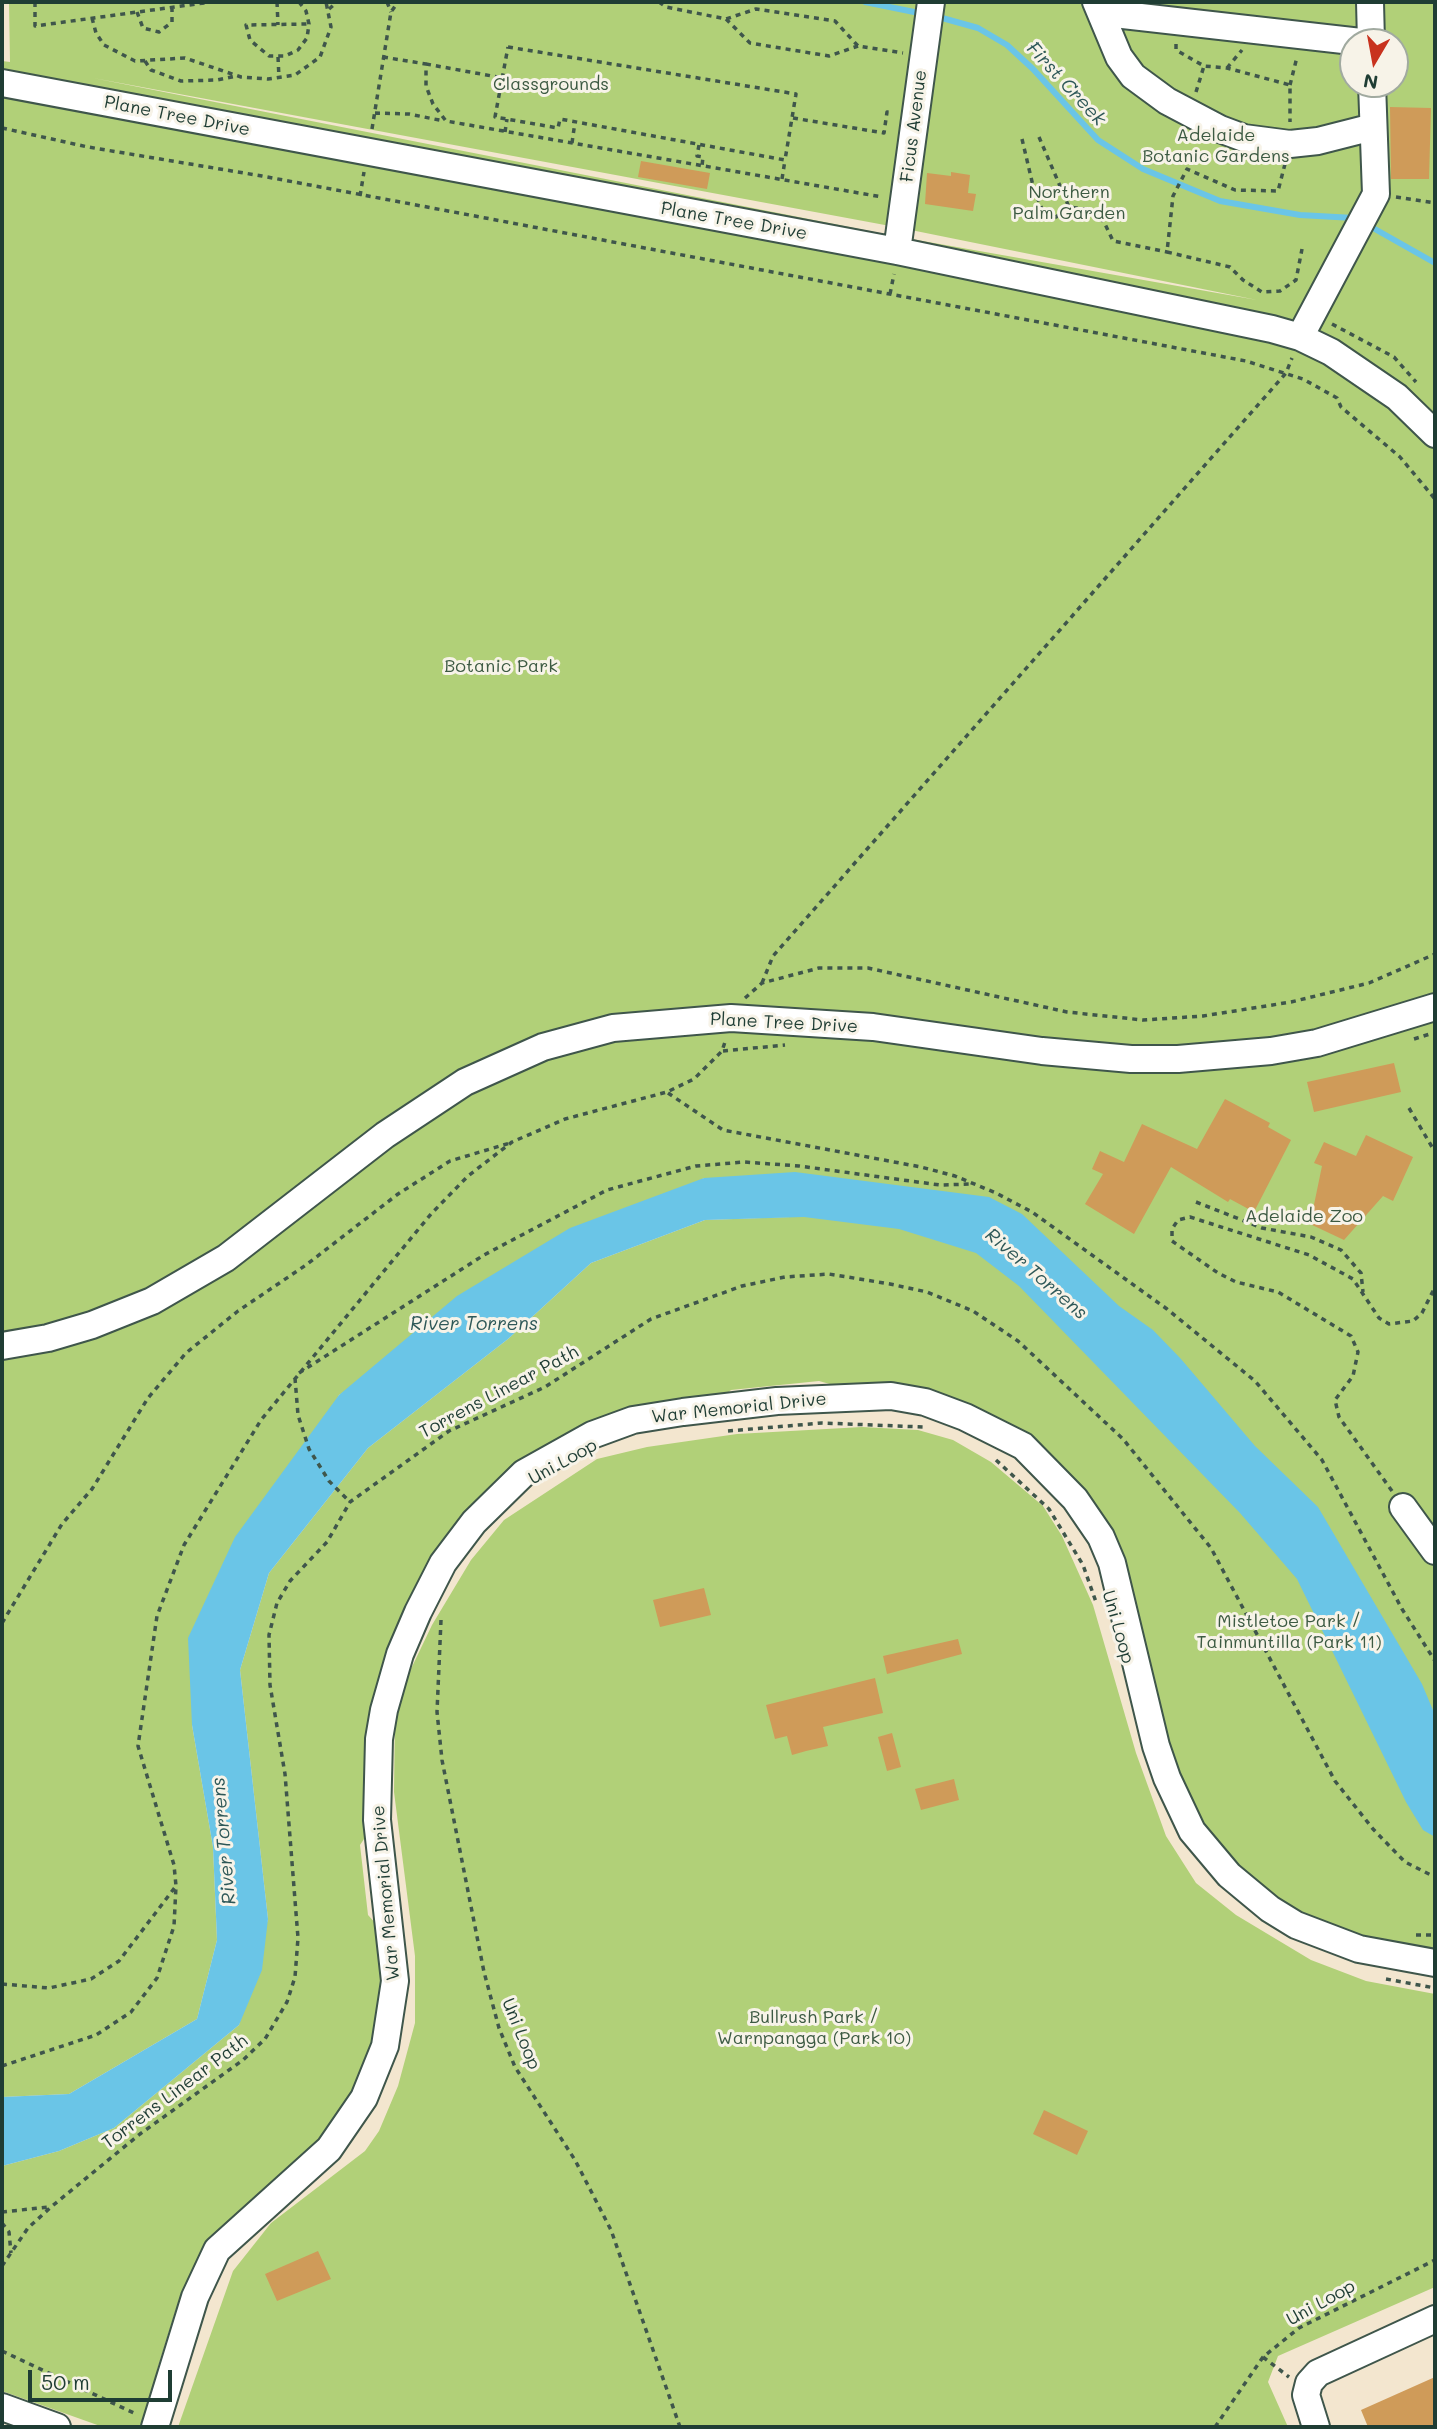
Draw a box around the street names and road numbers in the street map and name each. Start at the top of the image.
street label: Ficus Avenue [896,69,932,183]
street label: Plane Tree Drive [102,91,252,141]
street label: Plane Tree Drive [659,197,809,245]
street label: Plane Tree Drive [709,1008,859,1038]
street label: Torrens Linear Path [416,1341,582,1443]
street label: War Memorial Drive [650,1388,828,1428]
street label: Uni Loop [525,1434,601,1490]
street label: Uni Loop [1097,1588,1139,1666]
street label: War Memorial Drive [368,1804,404,1982]
street label: Uni Loop [497,1995,545,2073]
street label: Torrens Linear Path [98,2030,252,2154]
street label: Uni Loop [1283,2275,1359,2331]

